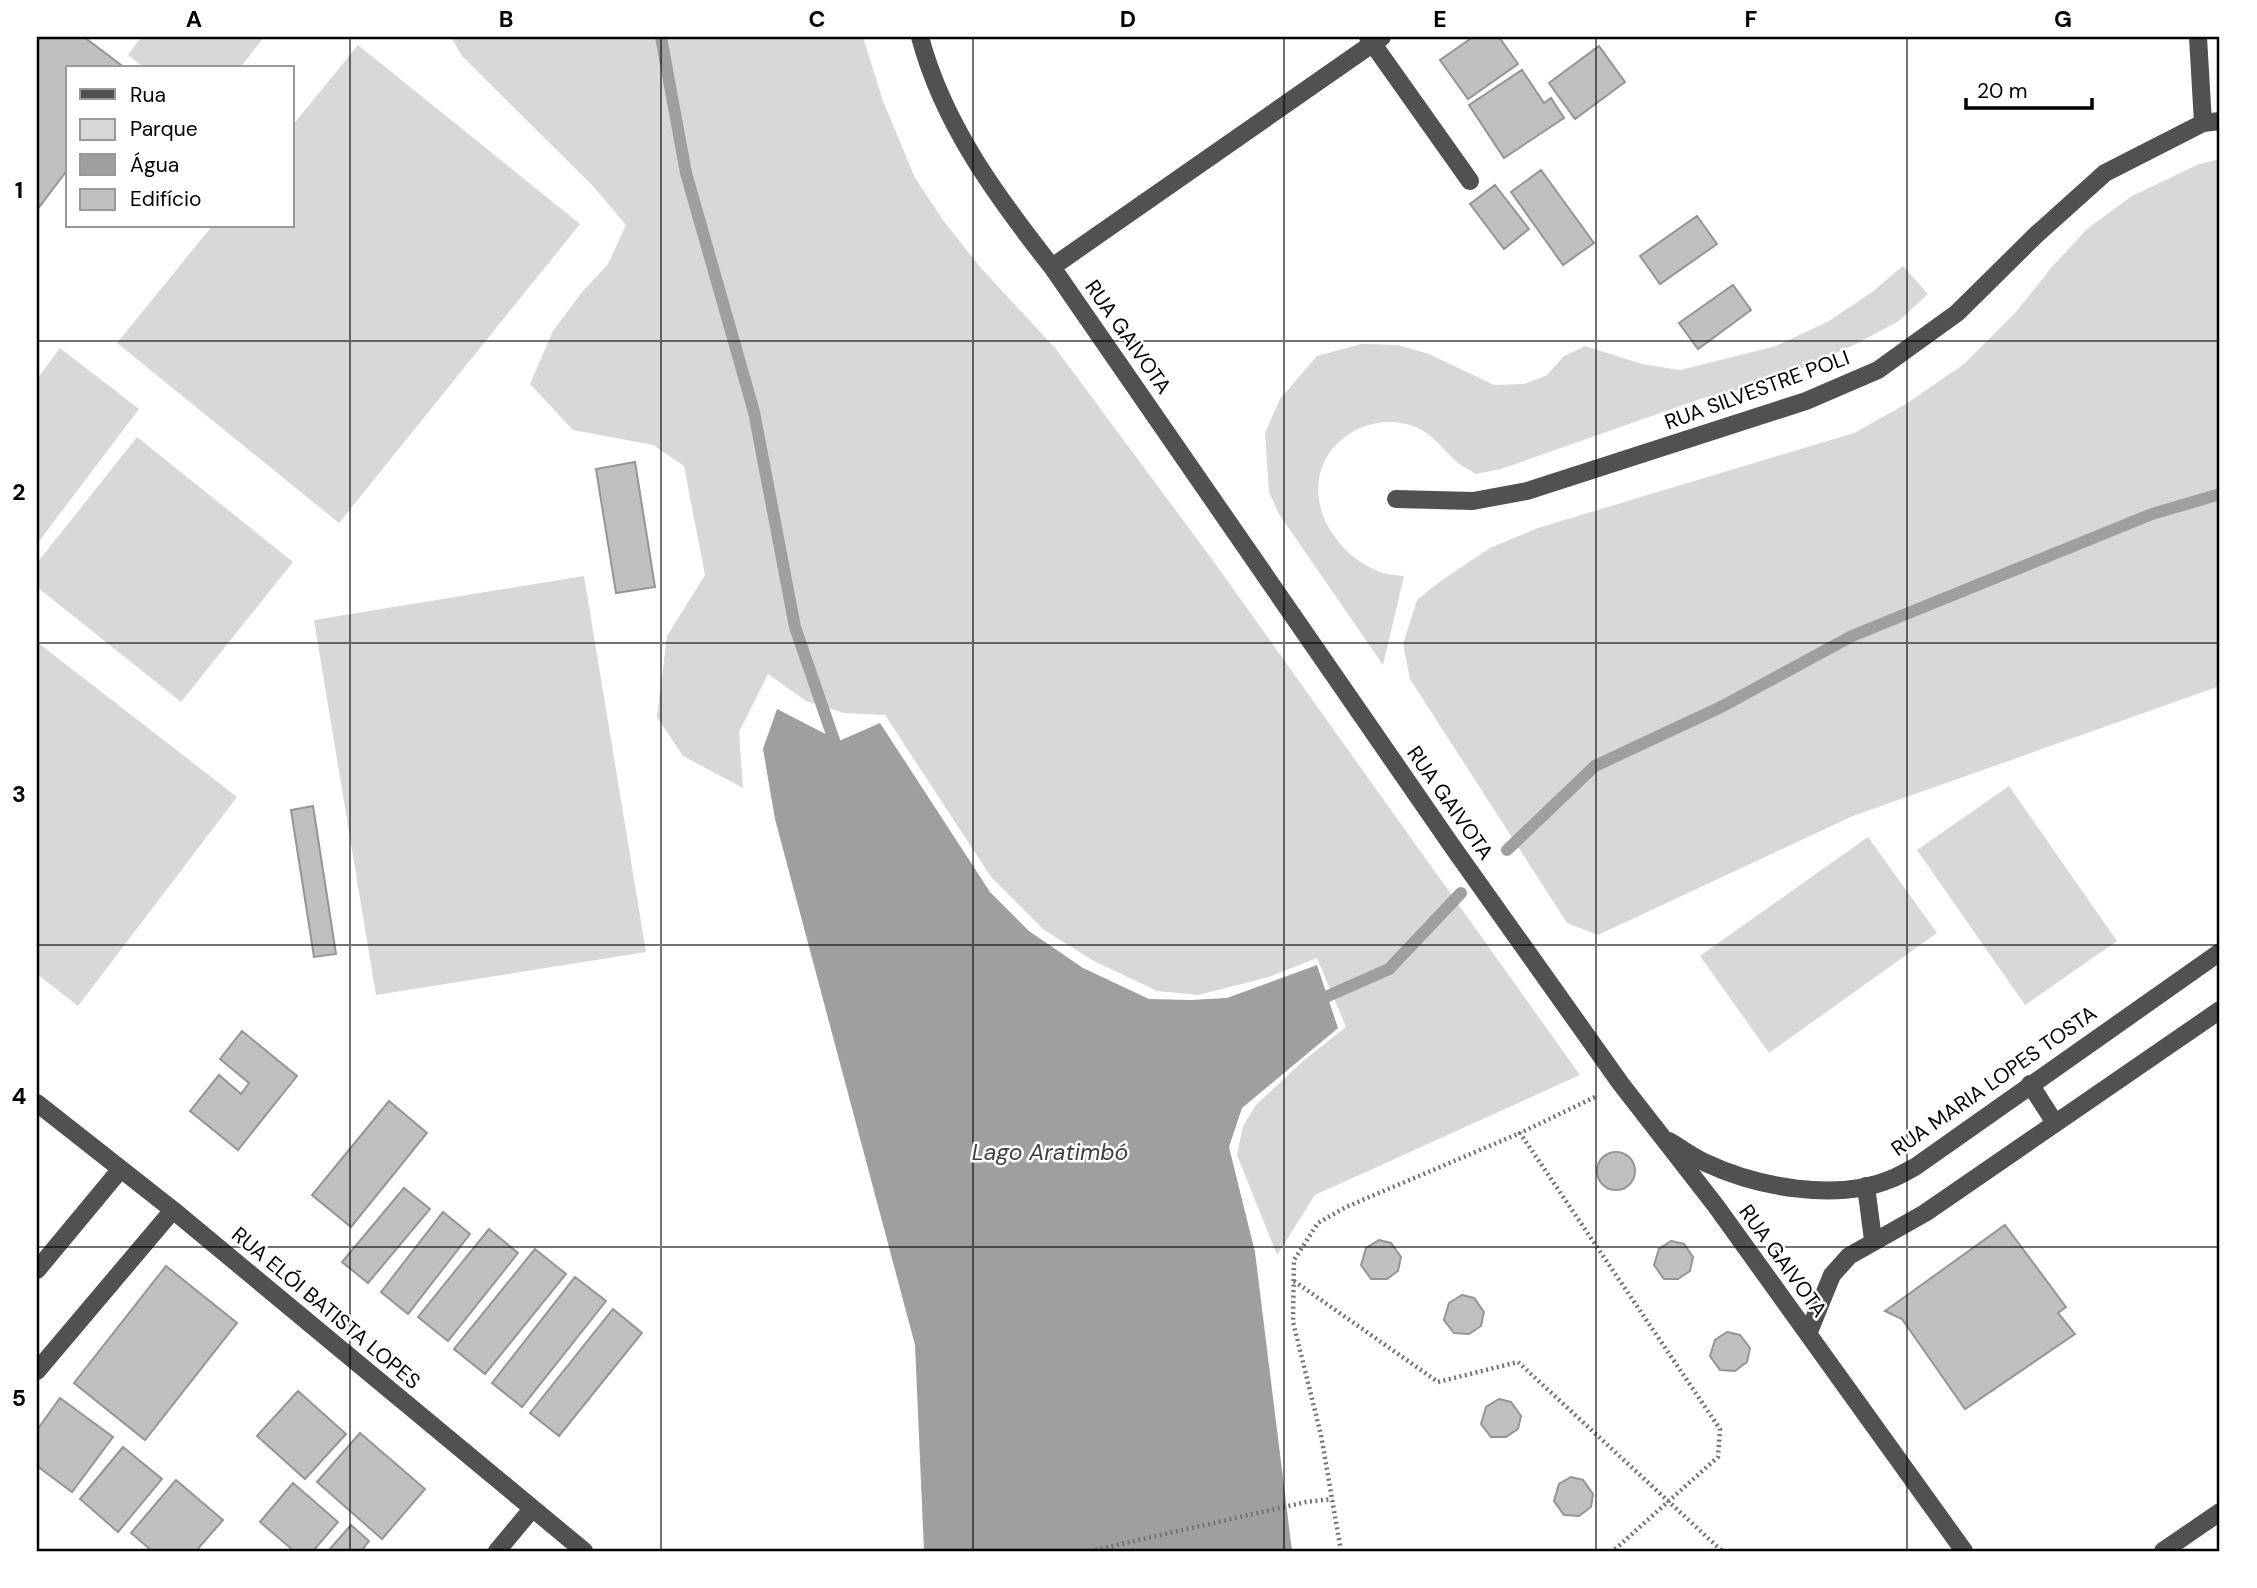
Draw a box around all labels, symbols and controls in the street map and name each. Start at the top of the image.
text: A [186,4,202,34]
text: B [499,4,513,34]
text: C [809,4,825,34]
text: D [1120,4,1136,34]
text: E [1433,4,1447,34]
text: F [1745,4,1758,34]
text: G [2054,4,2072,34]
legend [66,66,294,228]
scale bar [1966,66,2092,110]
text: 20 m [1977,77,2028,105]
text: Rua [130,81,166,109]
text: Parque [130,115,198,143]
text: Água [130,151,179,179]
text: 1 [15,175,23,205]
text: Edifício [130,185,201,213]
street label: RUA GAIVOTA [1078,275,1178,400]
street label: RUA SILVESTRE POLI [1661,344,1853,436]
text: 2 [12,477,26,507]
street label: RUA GAIVOTA [1400,741,1500,866]
text: 3 [12,779,26,809]
street label: RUA MARIA LOPES TOSTA [1886,999,2102,1163]
text: 4 [12,1081,27,1111]
water label: Lago Aratimbó [972,1137,1128,1167]
street label: RUA GAIVOTA [1733,1199,1833,1323]
street label: RUA ELÓI BATISTA LOPES [226,1221,426,1395]
text: 5 [12,1383,26,1413]

